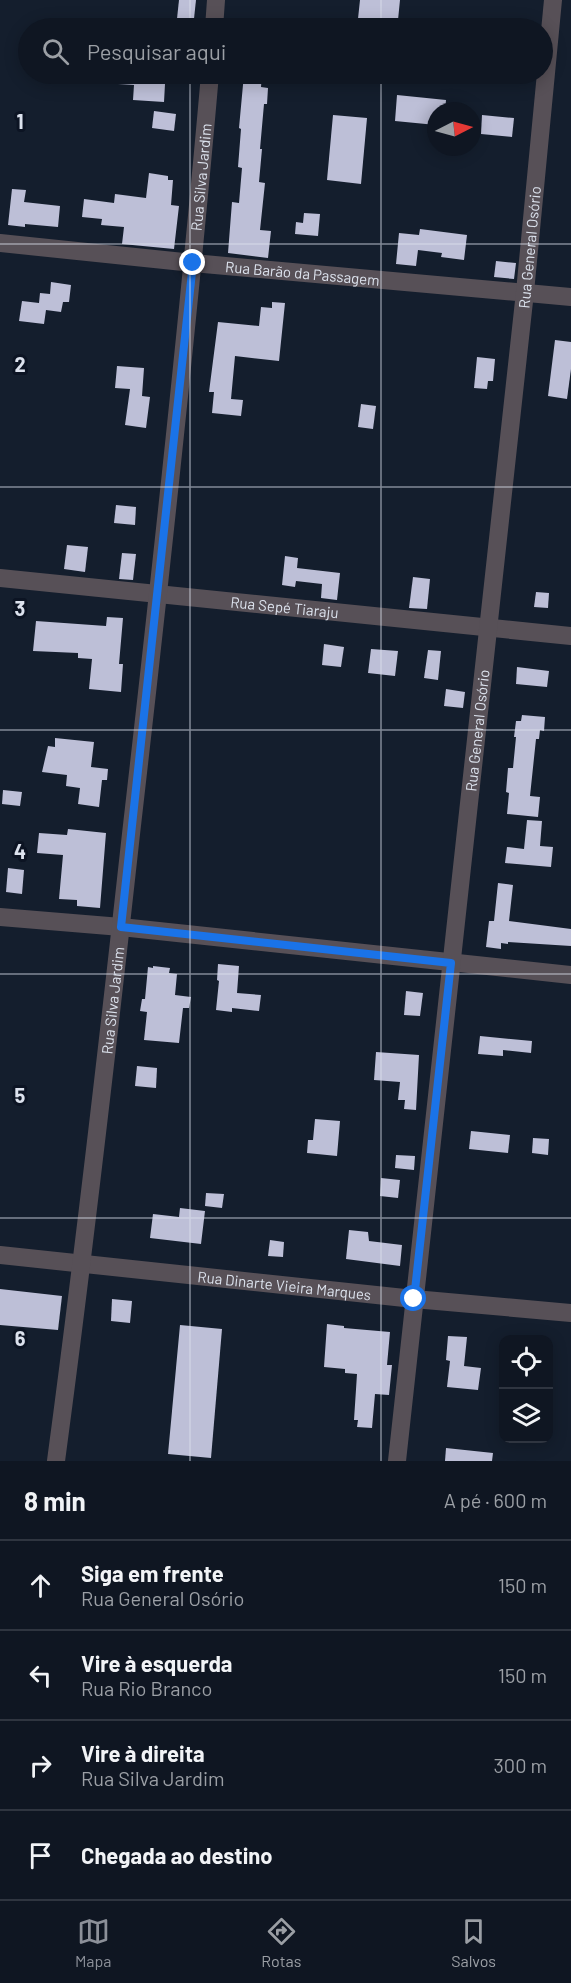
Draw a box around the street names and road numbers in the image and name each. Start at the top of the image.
street label: Rua Silva Jardim [187,123,215,232]
street label: Rua General Osório [514,185,544,309]
street label: Rua Barão da Passagem [225,257,380,289]
street label: Rua Sepé Tiaraju [230,592,339,621]
street label: Rua General Osório [461,668,493,792]
street label: Rua Silva Jardim [97,946,127,1055]
street label: Rua Dinarte Vieira Marques [197,1267,372,1303]

